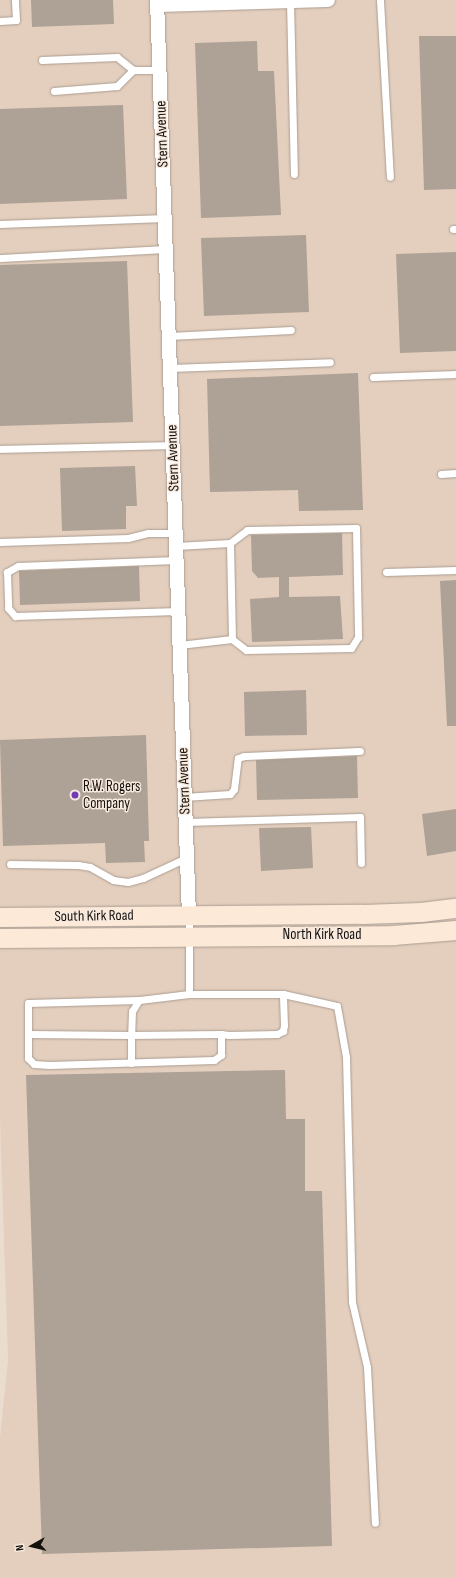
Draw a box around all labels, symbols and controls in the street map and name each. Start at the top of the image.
street label: Stern Avenue [152,100,172,168]
street label: Stern Avenue [163,424,183,492]
street label: Stern Avenue [174,747,194,815]
place label: R.W. Rogers Company [83,777,140,812]
marker: R.W. Rogers Company [70,790,80,800]
street label: South Kirk Road [54,906,134,926]
street label: North Kirk Road [283,926,361,944]
north arrow [12,1526,52,1566]
text: N [13,1544,26,1552]

